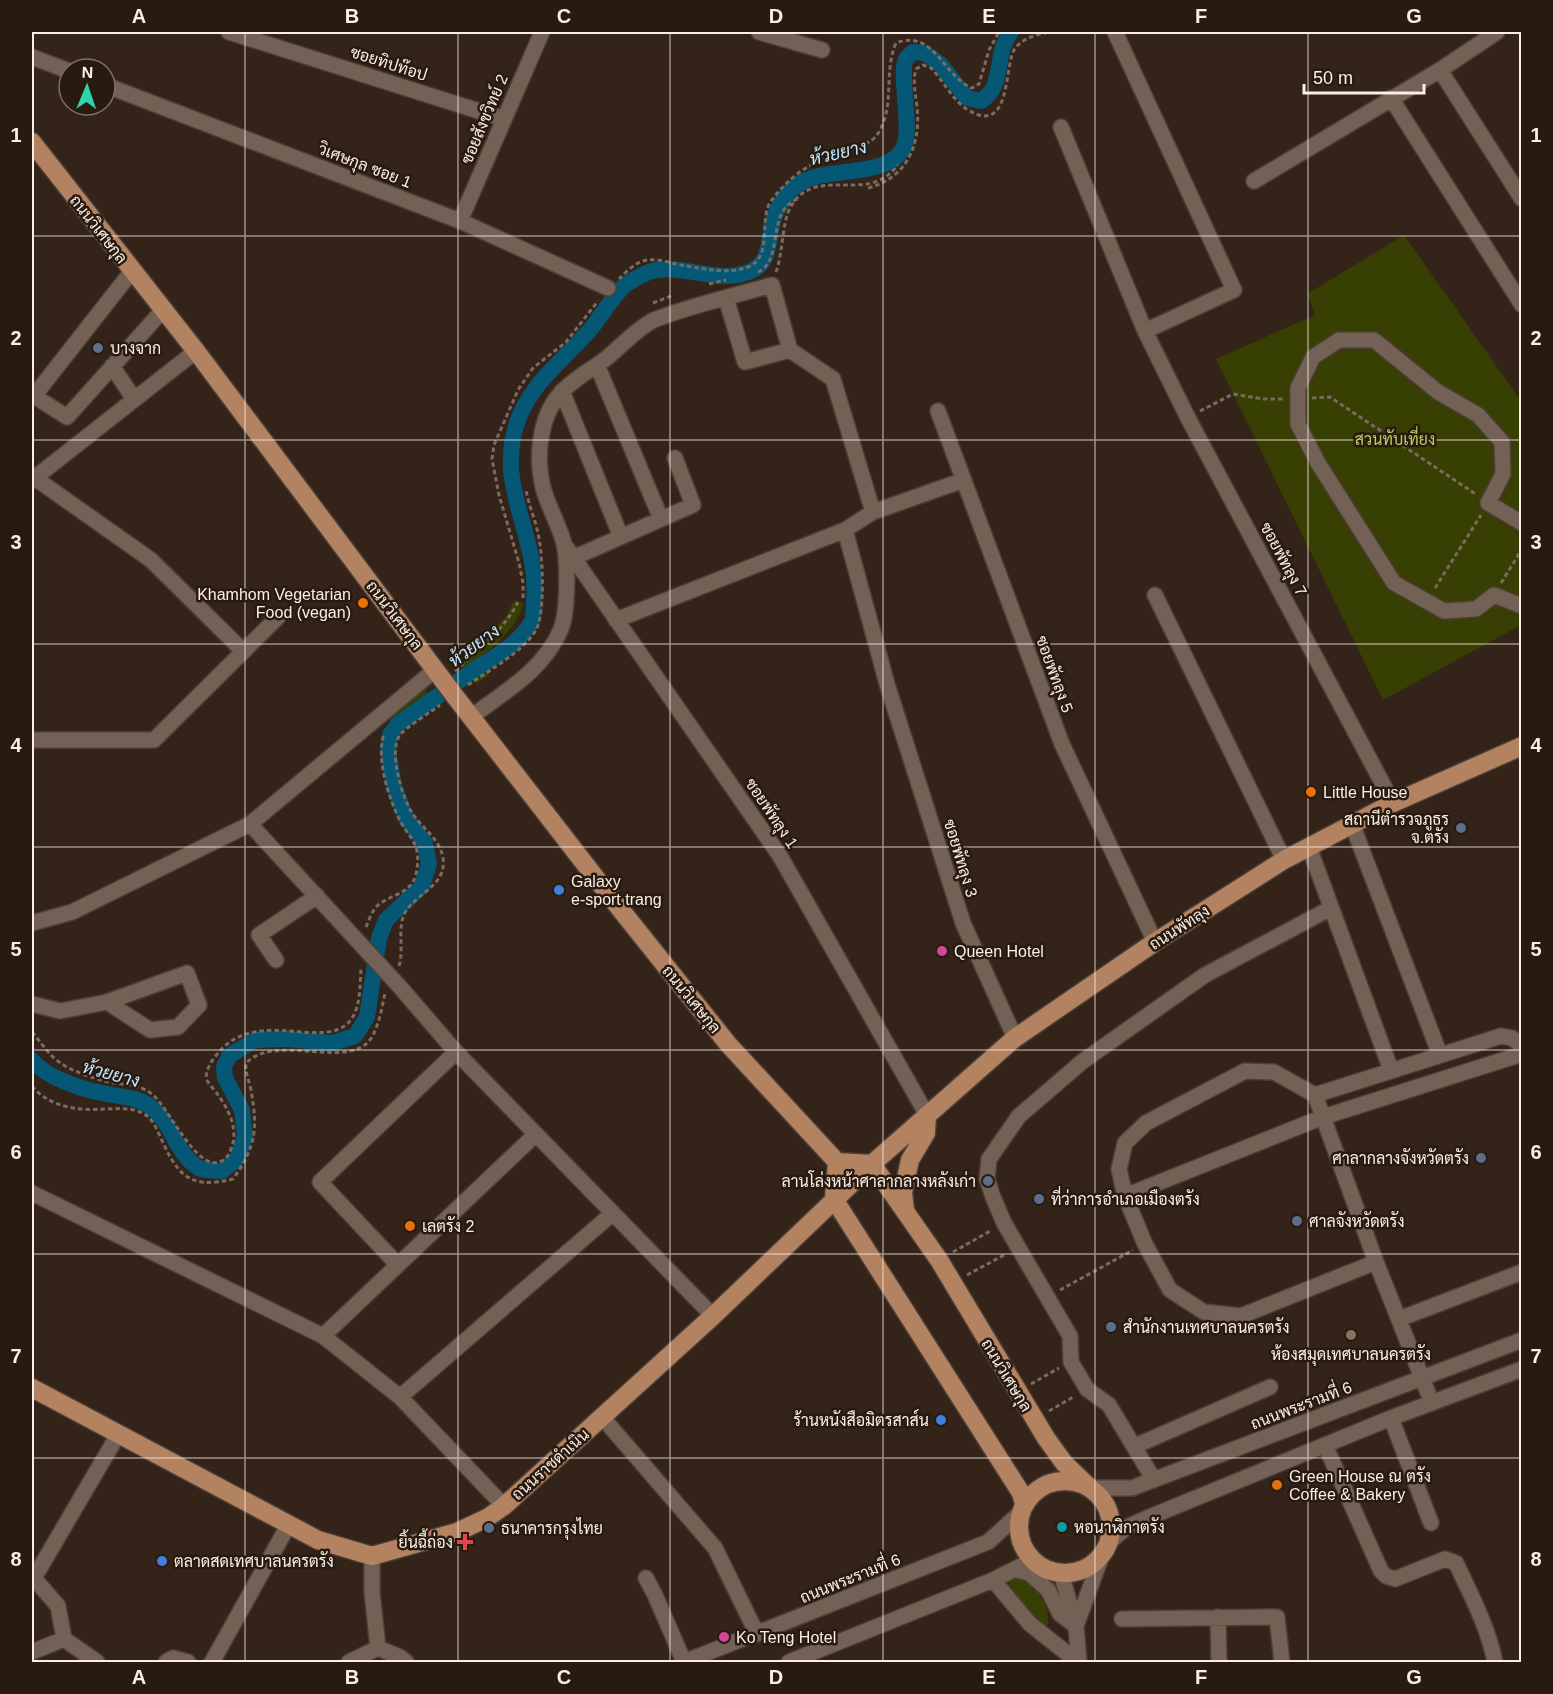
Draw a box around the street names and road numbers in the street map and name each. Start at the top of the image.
street label: ซอยทิปท๊อป [348,40,430,84]
street label: ซอยสังขวิทย์ 2 [454,70,511,167]
street label: วิเศษกุล ซอย 1 [314,139,414,194]
street label: ถนนวิเศษกุล [64,191,131,269]
street label: ซอยพัทลุง 7 [1255,519,1312,600]
street label: ถนนวิเศษกุล [361,577,427,655]
street label: ซอยพัทลุง 5 [1030,633,1078,716]
street label: ซอยพัทลุง 1 [740,774,803,853]
street label: ซอยพัทลุง 3 [938,817,982,900]
street label: ถนนพัทลุง [1145,900,1214,956]
street label: ถนนวิเศษกุล [657,962,725,1038]
street label: ถนนวิเศษกุล [976,1335,1036,1416]
street label: ถนนพระรามที่ 6 [1246,1373,1354,1433]
street label: ถนนราชดำเนิน [508,1425,592,1503]
street label: ถนนพระรามที่ 6 [795,1545,903,1606]

